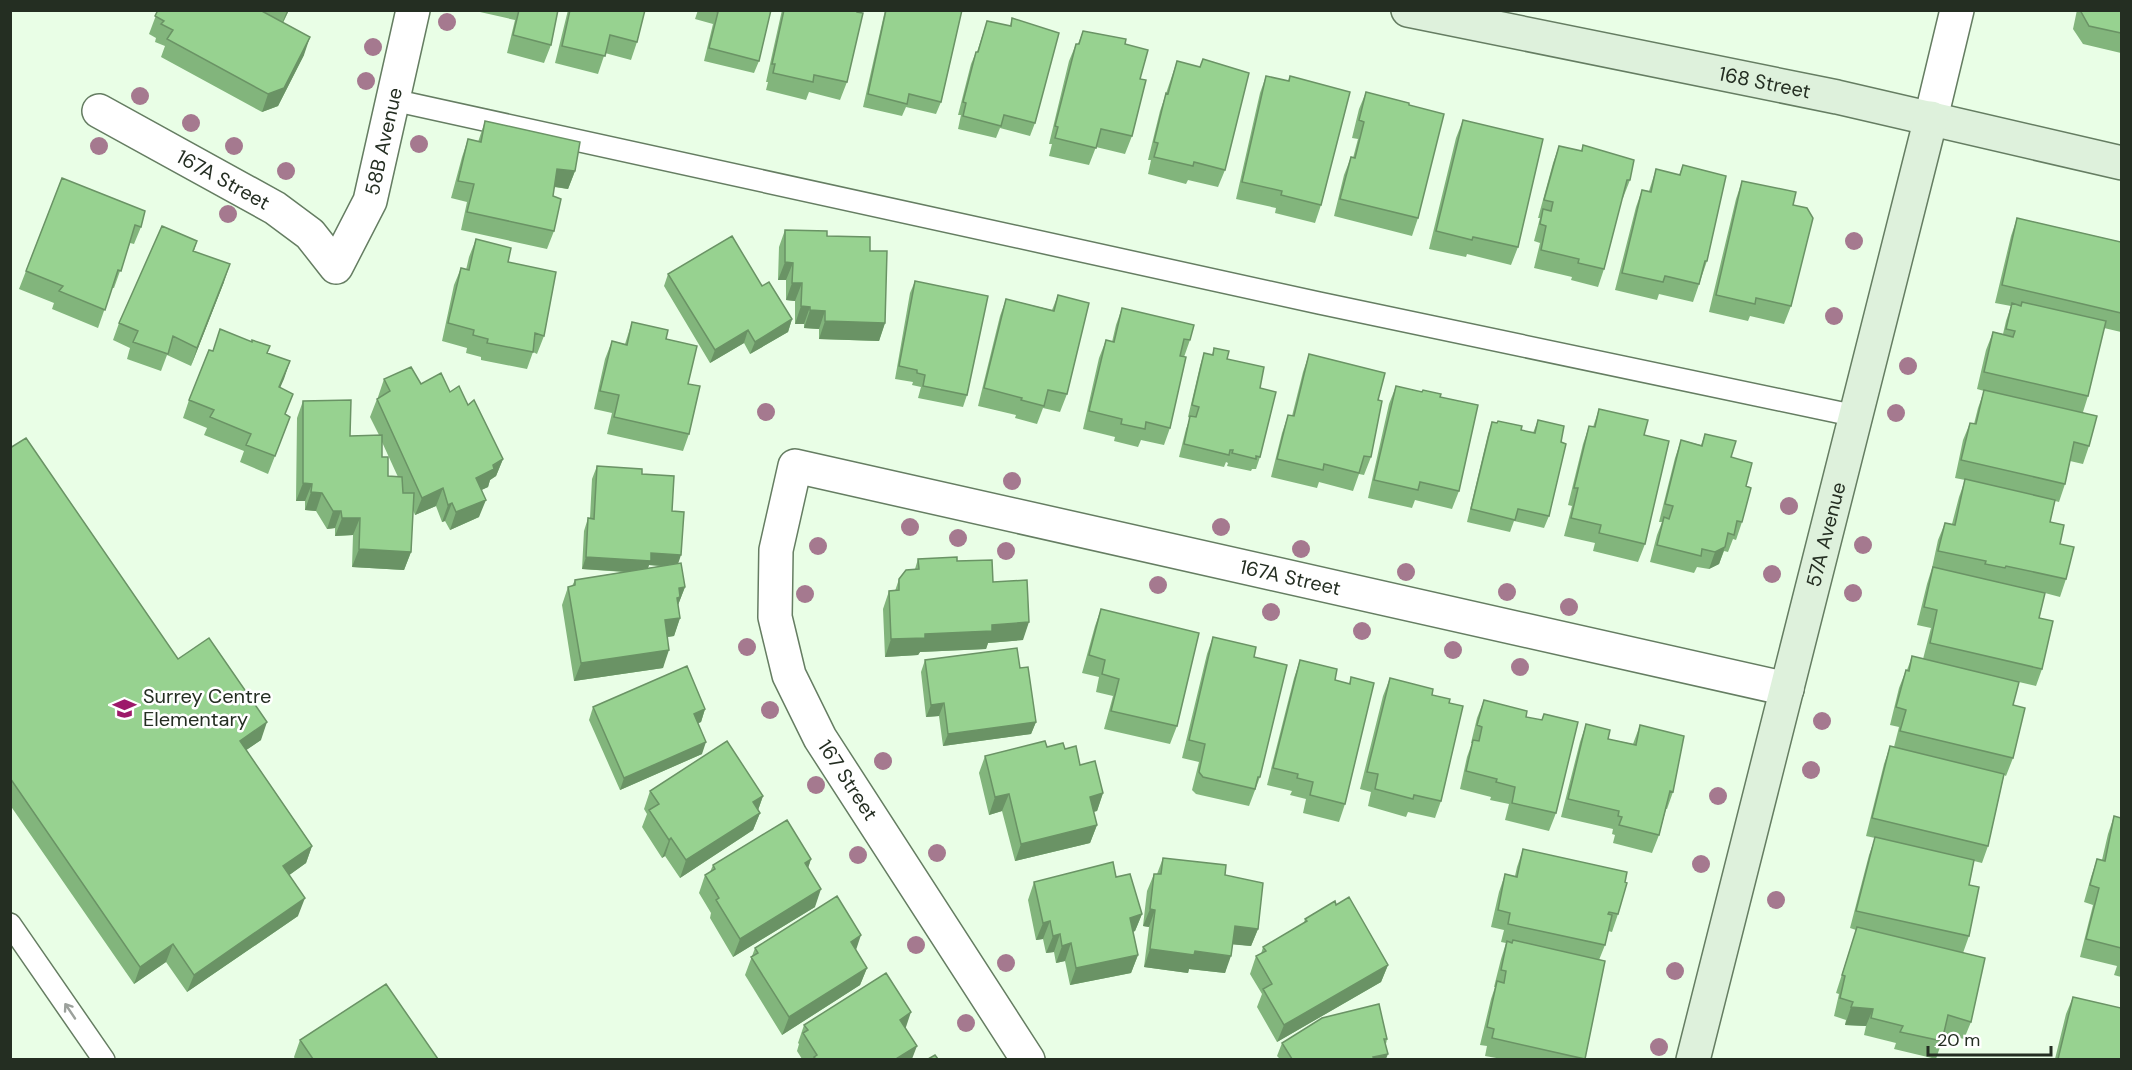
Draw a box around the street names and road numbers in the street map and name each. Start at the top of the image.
street label: 168 Street [1717,60,1813,104]
street label: 58B Avenue [359,85,408,198]
street label: 167A Street [172,143,275,216]
street label: 57A Avenue [1800,479,1852,590]
street label: 167A Street [1237,553,1343,601]
street label: 167 Street [812,735,884,825]

